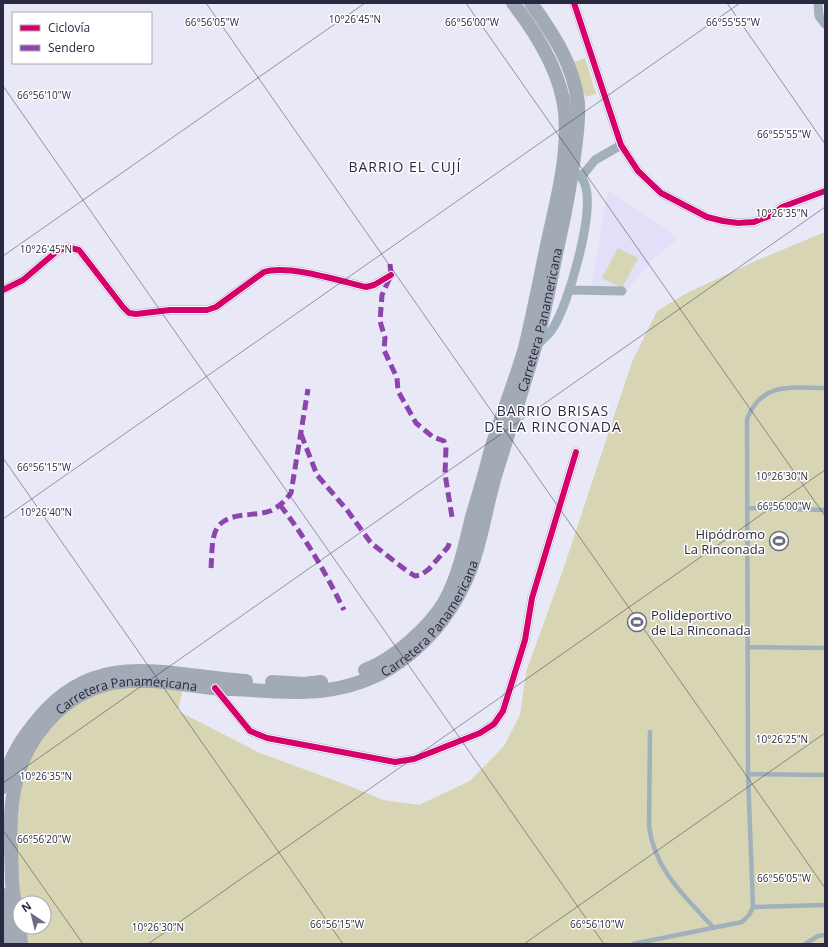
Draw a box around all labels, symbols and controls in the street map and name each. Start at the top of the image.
legend [12,12,152,64]
text: 10°26'45"N [329,12,381,26]
text: 66°56'05"W [185,15,240,29]
text: 66°56'00"W [445,15,500,29]
text: 66°55'55"W [706,15,761,29]
text: Ciclovía [48,19,90,36]
text: Sendero [48,39,95,56]
text: 66°56'10"W [17,88,72,102]
text: 66°55'55"W [757,127,812,141]
district label: BARRIO EL CUJÍ [348,157,462,176]
text: 10°26'35"N [756,206,808,220]
text: 10°26'45"N [20,242,72,256]
street label: Carretera Panamericana [513,246,566,394]
district label: BARRIO BRISAS DE LA RINCONADA [484,401,622,436]
text: 66°56'15"W [17,460,72,474]
text: 10°26'30"N [756,469,808,483]
text: 66°56'00"W [757,499,812,513]
text: 10°26'40"N [20,505,72,519]
place label: Hipódromo La Rinconada [684,525,765,558]
sports icon: Hipódromo La Rinconada [768,530,790,552]
street label: Carretera Panamericana [377,558,482,681]
place label: Polideportivo de La Rinconada [651,606,751,639]
sports icon: Polideportivo de La Rinconada [626,611,648,633]
street label: Carretera Panamericana [51,672,198,718]
text: 10°26'25"N [756,732,808,746]
text: 10°26'35"N [20,769,72,783]
text: 66°56'20"W [17,832,72,846]
text: 66°56'05"W [757,871,812,885]
north arrow [12,895,52,935]
text: N [18,898,34,915]
text: 66°56'15"W [310,917,365,931]
text: 66°56'10"W [570,917,625,931]
text: 10°26'30"N [132,920,184,934]

